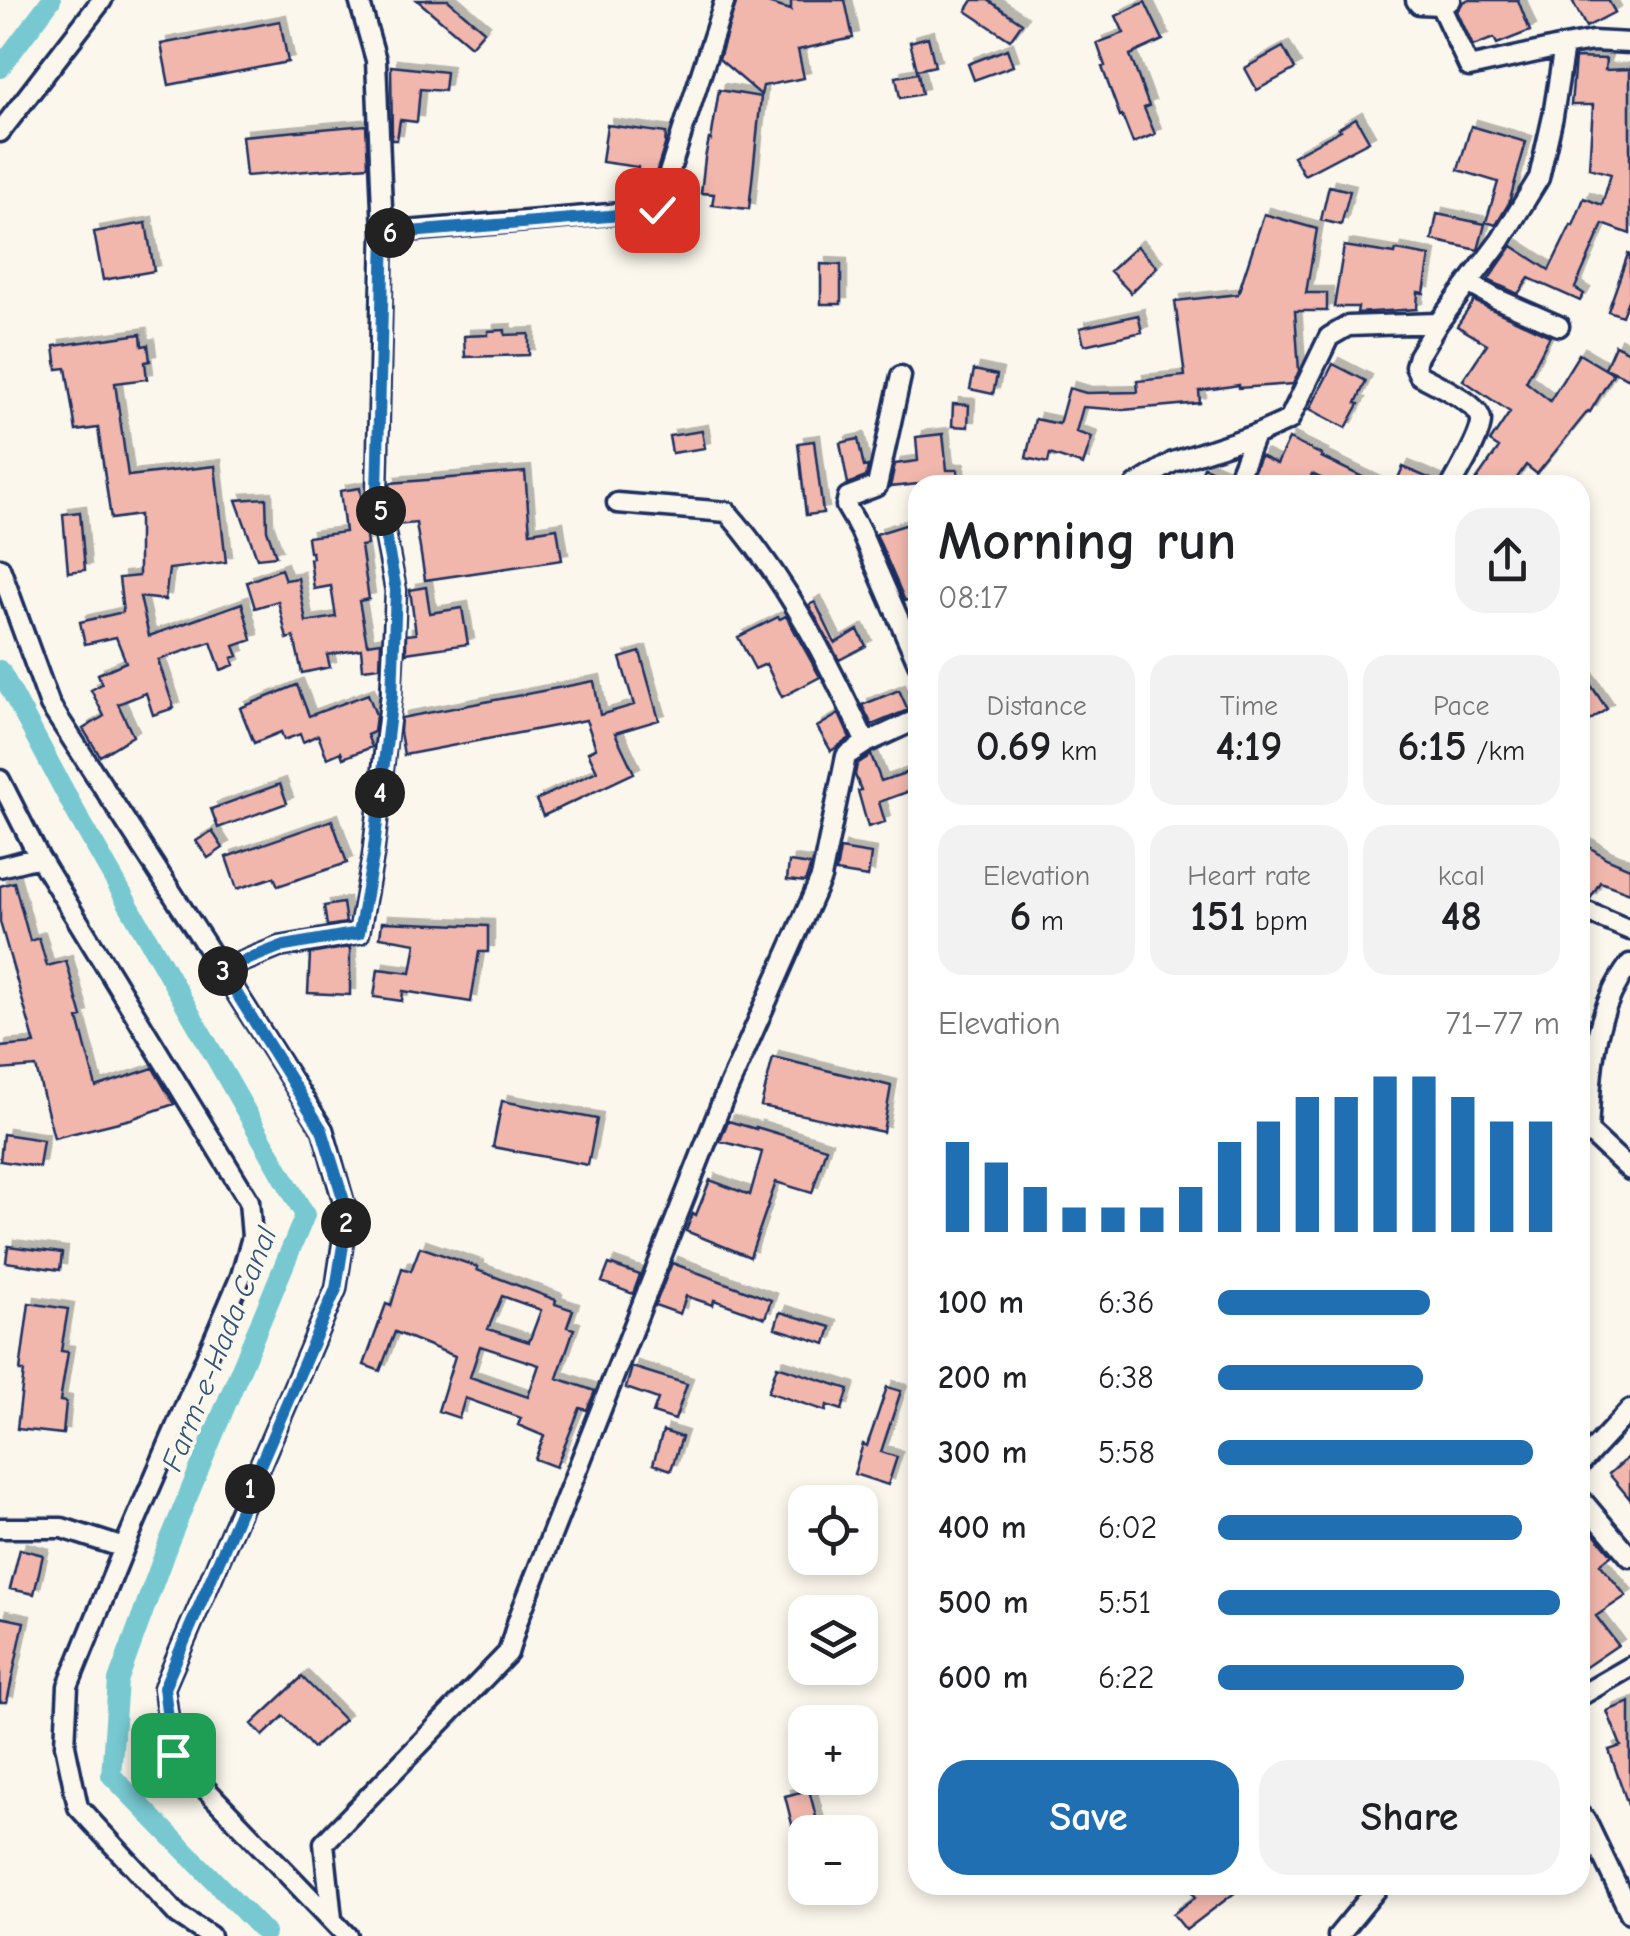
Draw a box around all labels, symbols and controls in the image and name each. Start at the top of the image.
pin [615,168,700,253]
icon: check [630,183,685,238]
pin: 6 [365,208,415,258]
text: 6 [383,217,397,249]
pin: 5 [356,486,406,536]
text: 5 [374,495,388,527]
button: share [1455,508,1560,613]
text: Morning run [938,509,1236,573]
text: 08:17 [938,579,1008,616]
text: Distance [987,690,1087,722]
text: Time [1220,690,1278,722]
text: Pace [1433,690,1490,722]
text: 0.69 [976,722,1051,771]
text: 4:19 [1216,722,1282,771]
text: 6:15 [1397,722,1467,771]
text: km [1051,735,1097,767]
text: /km [1467,735,1525,767]
pin: 4 [355,768,405,818]
text: 4 [373,777,387,809]
text: Elevation [983,860,1090,892]
text: Heart rate [1187,860,1311,892]
text: kcal [1438,860,1485,892]
text: 6 [1009,892,1031,941]
text: 151 [1190,892,1245,941]
text: 48 [1441,892,1482,941]
text: m [1031,905,1064,937]
text: bpm [1245,905,1308,937]
pin: 3 [198,946,248,996]
text: 3 [216,955,230,987]
text: Elevation [938,1005,1061,1042]
text: 71–77 m [1446,1005,1560,1042]
pin: 2 [321,1198,371,1248]
text: 2 [339,1207,353,1239]
water label: Farm-e-Hada Canal [155,1222,285,1476]
text: 100 m [938,1284,1024,1321]
text: 6:36 [1098,1284,1155,1321]
text: 200 m [938,1359,1027,1396]
text: 6:38 [1098,1359,1154,1396]
text: 300 m [938,1434,1027,1471]
text: 5:58 [1098,1434,1155,1471]
pin: 1 [225,1464,275,1514]
text: 1 [244,1473,256,1505]
map controls [788,1485,878,1905]
button: locate [788,1485,878,1575]
text: 400 m [938,1509,1026,1546]
text: 6:02 [1098,1509,1157,1546]
text: 500 m [938,1584,1028,1621]
text: 5:51 [1098,1584,1151,1621]
button: layers [788,1595,878,1685]
text: 600 m [938,1659,1028,1696]
text: 6:22 [1098,1659,1155,1696]
button: + [788,1705,878,1795]
pin [131,1713,216,1798]
icon: arrive [146,1728,201,1783]
button: Save [938,1760,1239,1875]
button: Share [1259,1760,1560,1875]
button: − [788,1815,878,1905]

